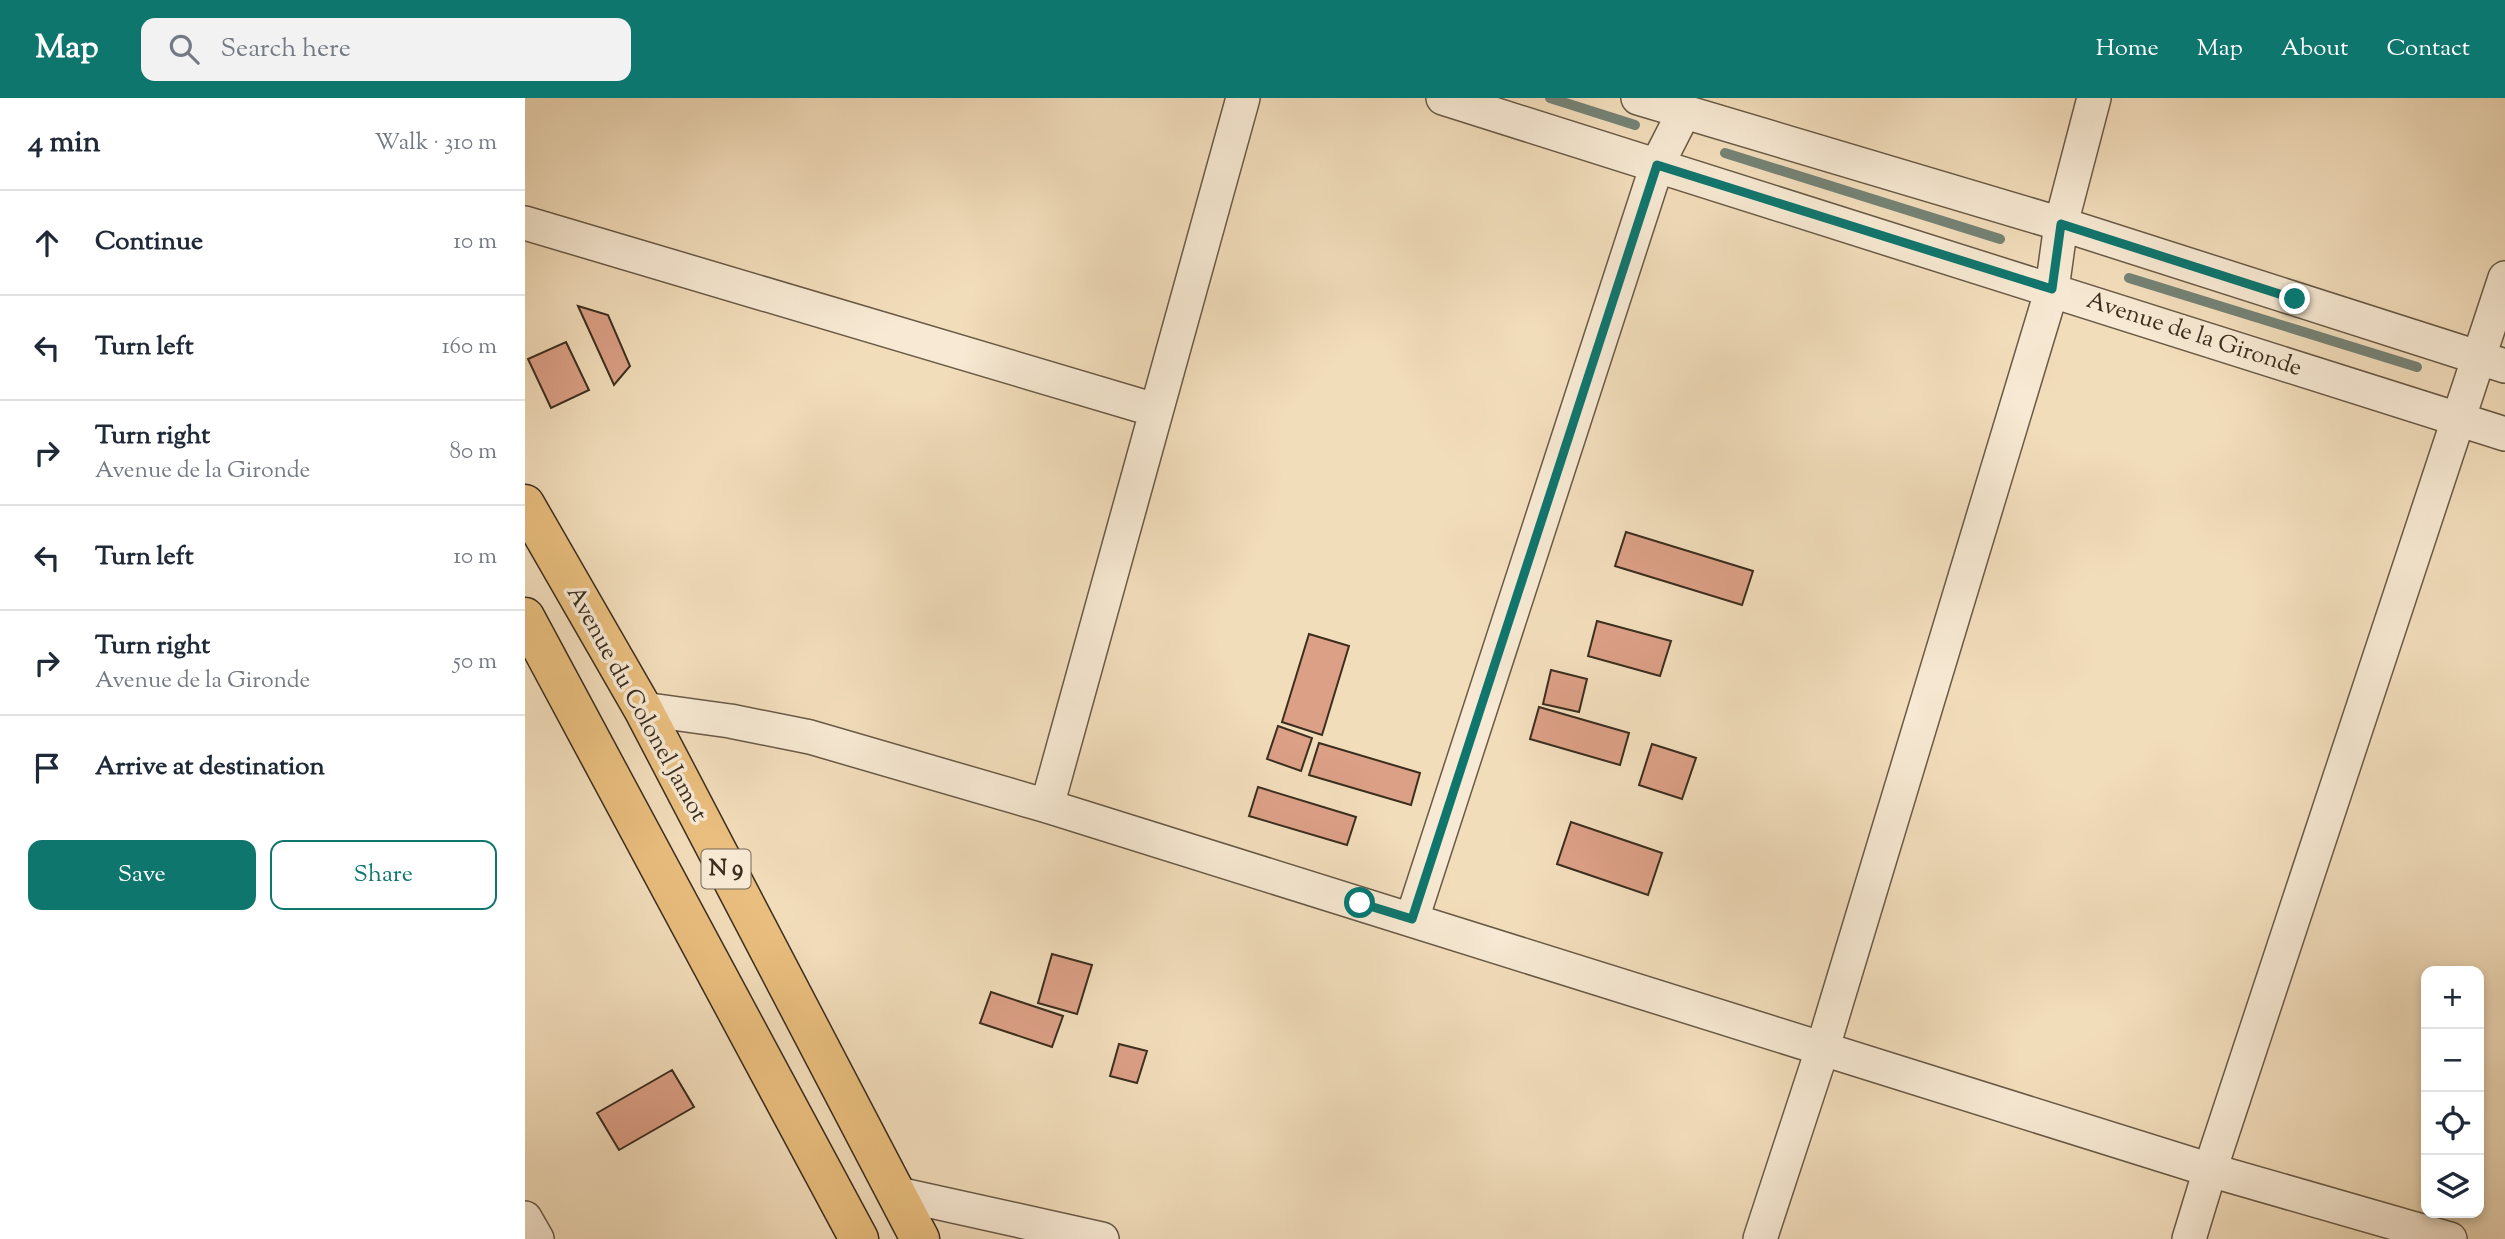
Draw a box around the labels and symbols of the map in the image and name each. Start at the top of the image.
route end [2279,283,2310,314]
street label: Avenue de la Gironde [2082,284,2306,386]
street label: Avenue du Colonel Jamot [557,580,715,828]
road number: N 9 [701,849,751,888]
route start [1344,887,1375,918]

